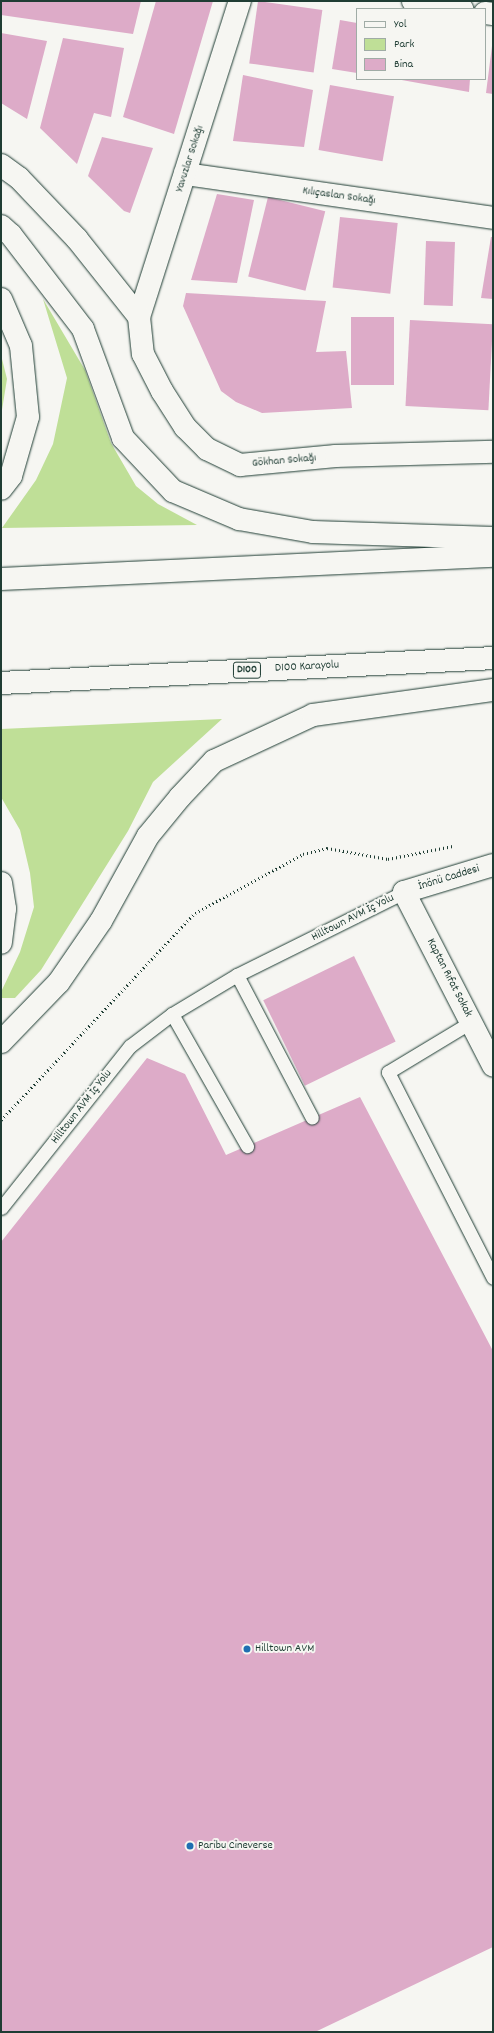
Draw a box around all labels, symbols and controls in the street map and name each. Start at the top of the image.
legend [356,8,486,80]
text: Yol [394,16,407,33]
text: Park [394,36,414,53]
text: Bina [394,56,413,73]
street label: Yavuzlar Sokağı [172,124,208,194]
street label: Kılıçaslan Sokağı [301,184,377,208]
street label: Gökhan Sokağı [251,451,317,471]
street label: D100 Karayolu [275,658,339,676]
road number: D100 [232,661,262,679]
street label: İnönü Caddesi [417,862,481,894]
street label: Hilltown AVM İç Yolu [309,891,397,945]
street label: Kaptan Rıfat Sokak [423,936,475,1020]
street label: Hilltown AVM İç Yolu [48,1067,116,1147]
place label: Hilltown AVM [255,1642,314,1656]
marker: Hilltown AVM [242,1644,252,1654]
place label: Paribu Cineverse [198,1839,273,1853]
marker: Paribu Cineverse [185,1841,195,1851]

